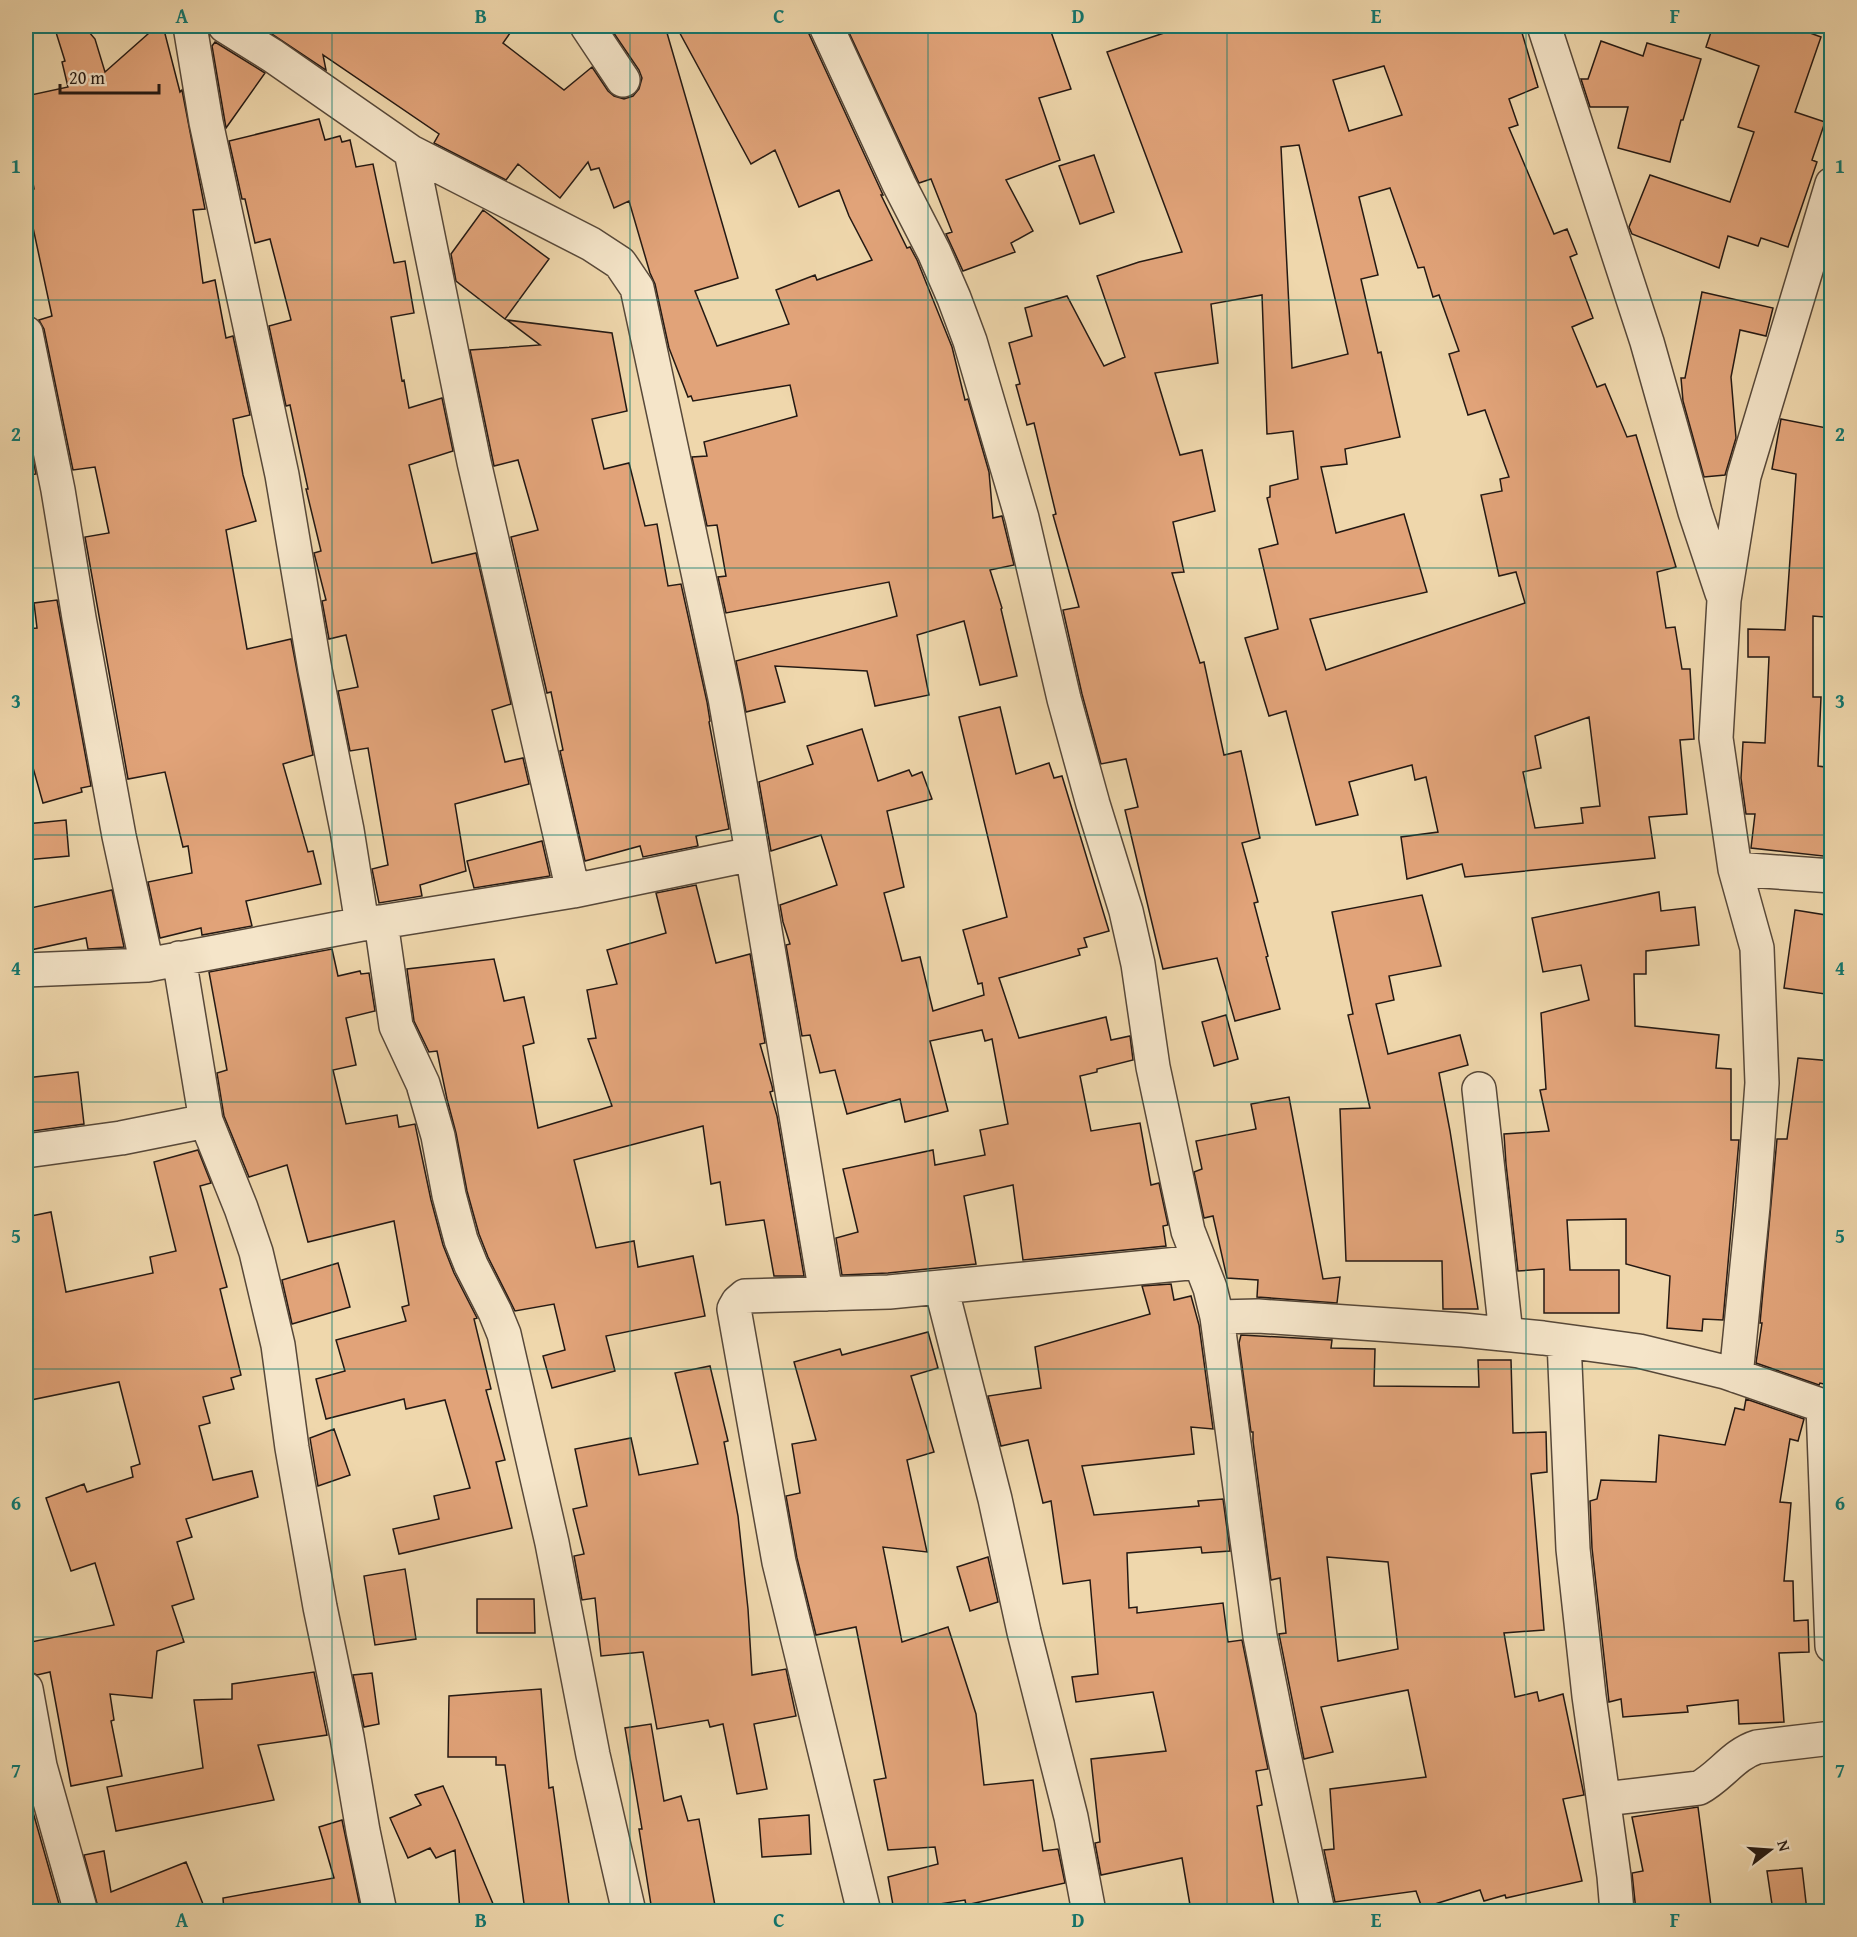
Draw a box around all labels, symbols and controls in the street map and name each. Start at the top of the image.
text: A [176,1,189,30]
text: B [475,1,487,30]
text: C [773,1,785,30]
text: D [1071,1,1085,30]
text: E [1371,1,1382,30]
text: F [1670,1,1680,30]
scale bar [60,57,159,95]
text: 20 m [69,64,105,91]
text: 1 [11,151,21,180]
text: 1 [1835,151,1845,180]
text: 2 [11,419,21,448]
text: 2 [1835,419,1845,448]
text: 3 [11,686,21,715]
text: 3 [1835,686,1845,715]
text: 4 [11,953,21,982]
text: 4 [1835,953,1845,982]
text: 5 [11,1221,21,1250]
text: 5 [1835,1221,1845,1250]
text: 6 [11,1488,21,1517]
text: 6 [1835,1488,1845,1517]
text: 7 [11,1755,21,1784]
text: 7 [1835,1755,1845,1784]
north arrow [1740,1820,1800,1880]
text: N [1771,1837,1797,1855]
text: A [176,1905,189,1934]
text: B [475,1905,487,1934]
text: C [773,1905,785,1934]
text: D [1071,1905,1085,1934]
text: E [1371,1905,1382,1934]
text: F [1670,1905,1680,1934]

